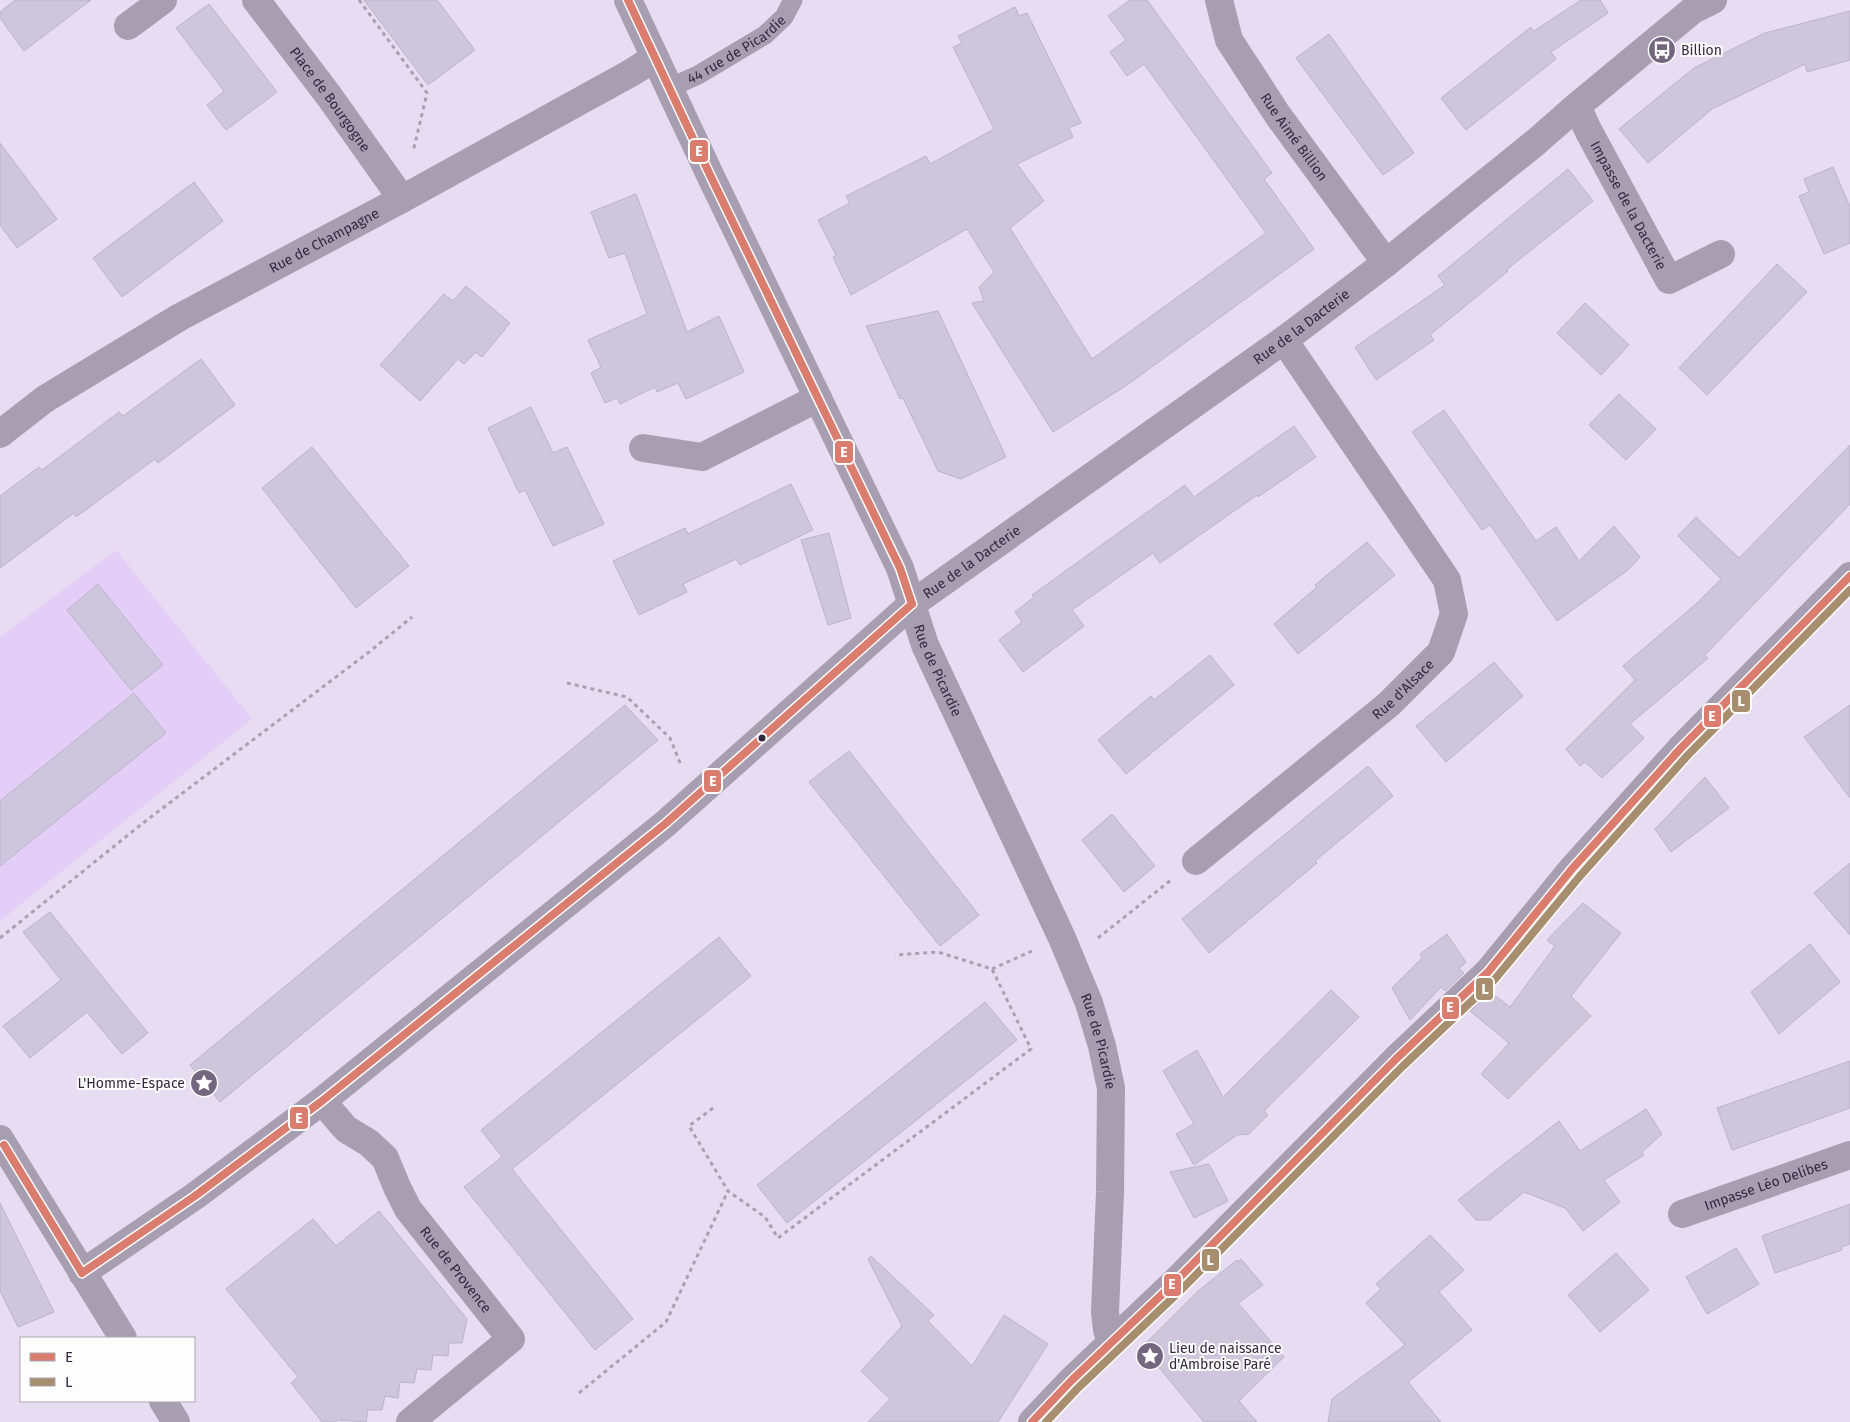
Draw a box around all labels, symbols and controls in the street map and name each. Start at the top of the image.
street label: 44 rue de Picardie [685,12,790,88]
bus stop icon: Billion [1647,35,1677,65]
place label: Billion [1681,42,1722,59]
street label: Place de Bourgogne [286,44,374,155]
street label: Rue Aimé Billion [1257,90,1331,184]
street label: Impasse de la Dacterie [1587,138,1670,273]
line badge: E [689,139,709,163]
text: E [695,143,703,160]
street label: Rue de Champagne [266,205,382,277]
street label: Rue de la Dacterie [1250,286,1353,368]
line badge: E [834,440,854,464]
text: E [840,444,848,461]
street label: Rue de la Dacterie [920,522,1024,603]
street label: Rue de Picardie [910,622,965,719]
street label: Rue d'Alsace [1369,656,1438,723]
line badge: L [1731,689,1751,713]
text: L [1737,693,1745,710]
line badge: E [1703,704,1722,728]
text: E [1708,708,1716,725]
unlabelled marker [757,733,767,743]
line badge: E [703,769,722,793]
text: E [709,773,717,790]
line badge: L [1475,977,1494,1001]
text: L [1481,981,1489,998]
street label: Rue de Picardie [1077,991,1119,1091]
line badge: E [1441,996,1460,1020]
text: E [1446,999,1454,1016]
place icon: L'Homme-Espace [189,1068,219,1098]
place label: L'Homme-Espace [78,1075,185,1092]
line badge: E [289,1106,309,1130]
text: E [295,1110,303,1127]
street label: Impasse Léo Delibes [1702,1155,1830,1214]
street label: Rue de Provence [416,1223,495,1316]
line badge: L [1201,1248,1220,1272]
text: L [1206,1252,1214,1269]
line badge: E [1163,1273,1182,1297]
text: E [1168,1276,1176,1293]
legend [20,1337,195,1402]
place label: Lieu de naissance d'Ambroise Paré [1169,1340,1282,1373]
place icon: Lieu de naissance d'Ambroise Paré [1135,1341,1165,1371]
text: E [65,1348,73,1366]
text: L [65,1373,73,1391]

